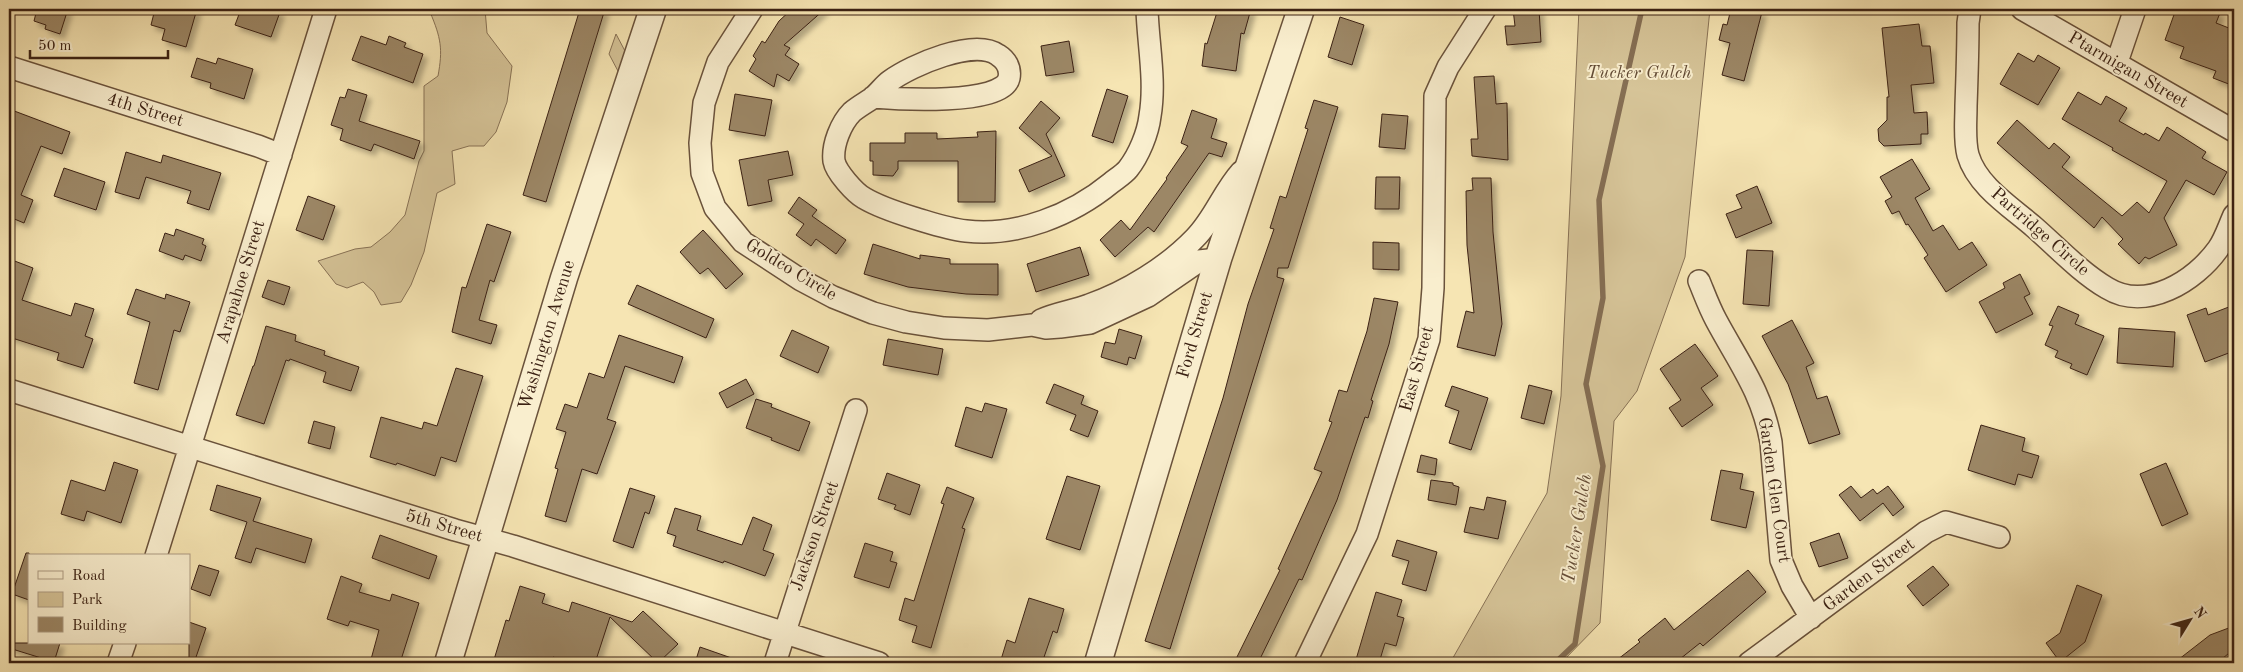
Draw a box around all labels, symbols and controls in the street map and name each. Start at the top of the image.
scale bar [30,28,168,60]
street label: Ptarmigan Street [2065,28,2191,112]
text: 50 m [38,39,72,54]
park label: Tucker Gulch [1586,64,1692,82]
street label: 4th Street [104,90,186,130]
street label: Partridge Circle [1987,185,2093,279]
street label: Arapahoe Street [214,218,268,346]
street label: Goldco Circle [742,236,840,304]
street label: Washington Avenue [516,258,578,412]
street label: Ford Street [1174,290,1216,380]
street label: East Street [1397,324,1437,414]
street label: Garden Glen Court [1755,416,1793,564]
water label: Tucker Gulch [1560,473,1596,585]
street label: Jackson Street [788,479,842,593]
street label: 5th Street [403,506,485,546]
street label: Garden Street [1820,535,1918,615]
legend [28,554,190,644]
text: Road [72,569,106,584]
text: Park [72,593,103,608]
north arrow [2166,594,2216,644]
text: N [2191,604,2209,622]
text: Building [72,619,127,634]

